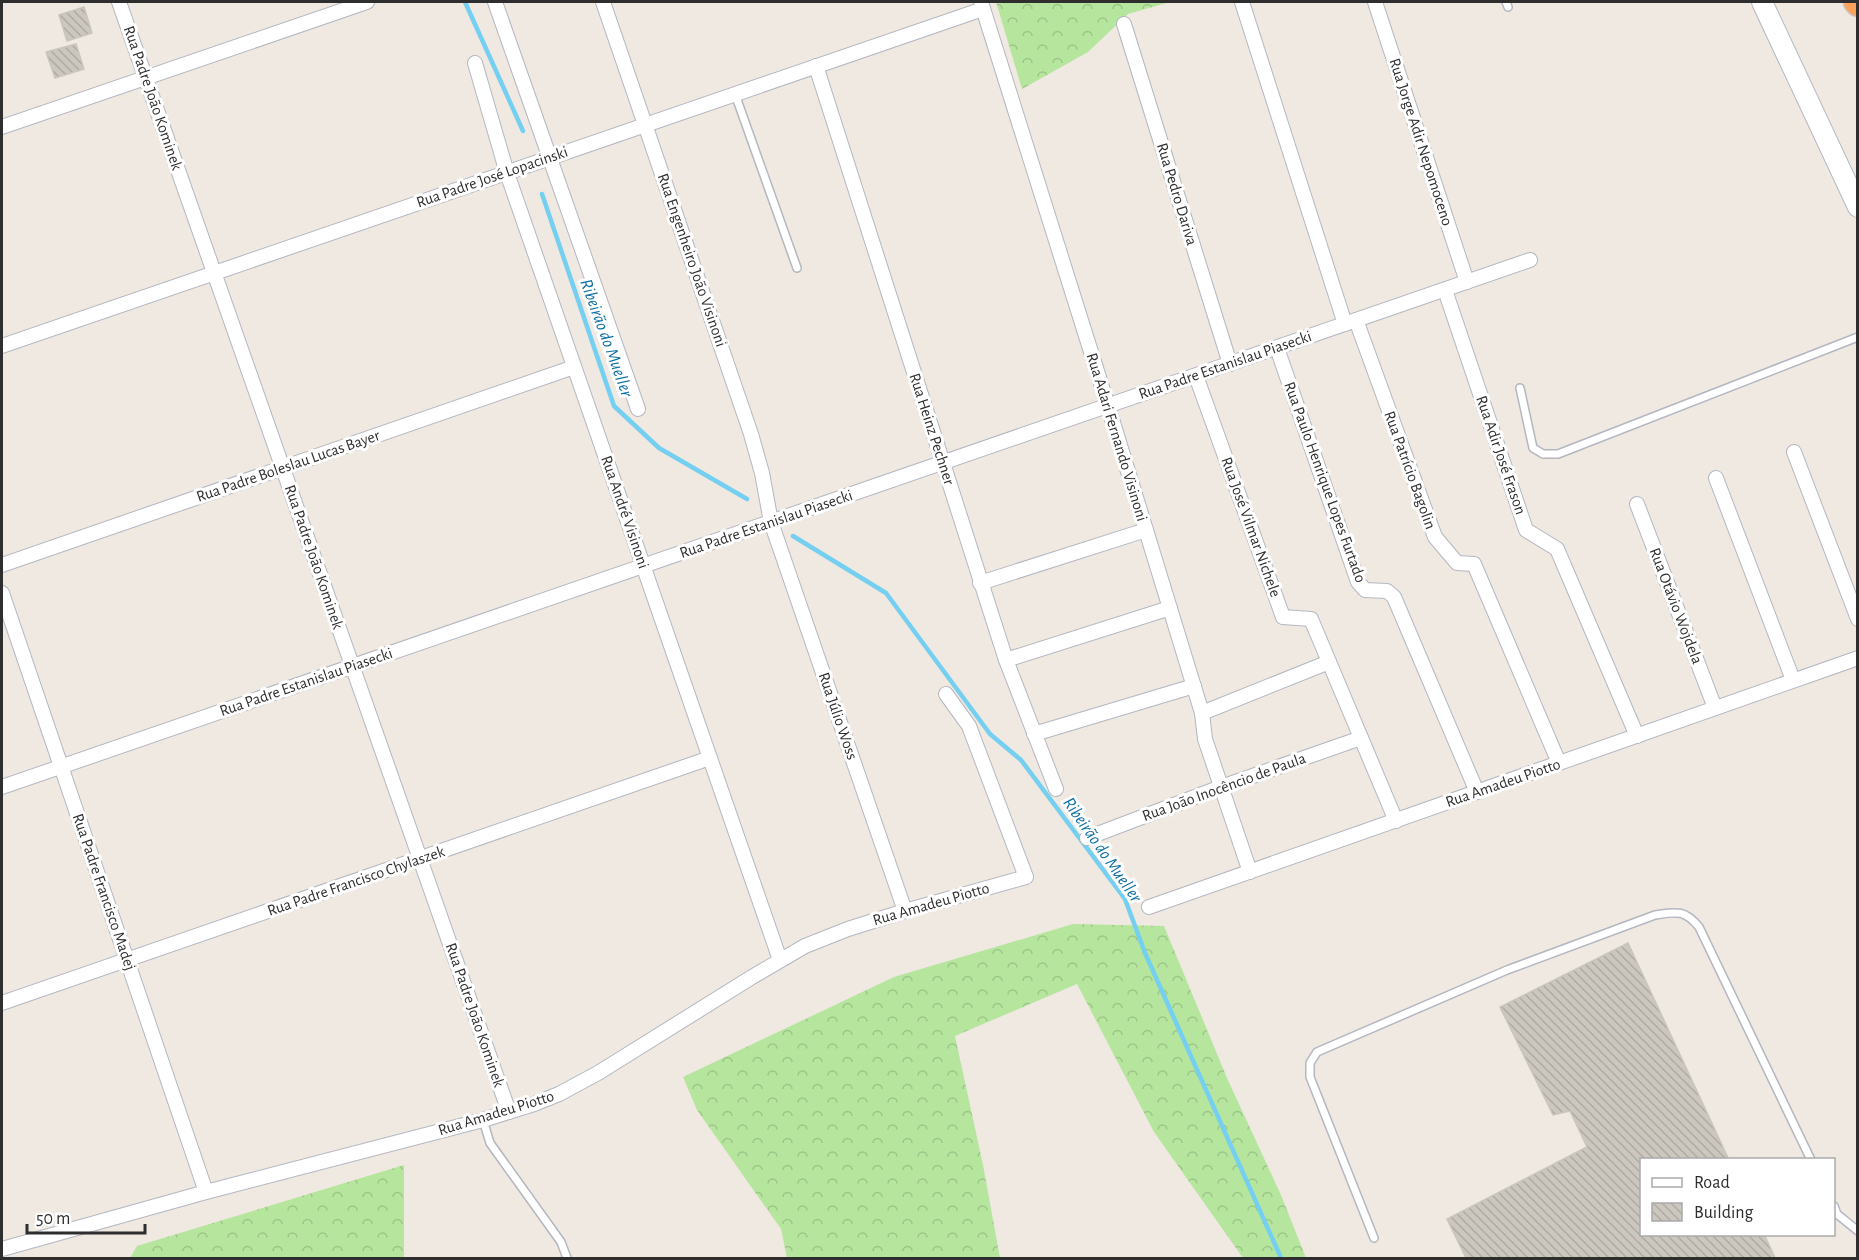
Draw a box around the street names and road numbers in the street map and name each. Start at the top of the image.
street label: Rua Padre João Kominek [121,24,185,173]
street label: Rua Jorge Adir Nepomoceno [1386,56,1456,228]
street label: Rua Pedro Dariva [1154,141,1200,247]
street label: Rua Padre José Lopacinski [414,144,570,210]
street label: Rua Engenheiro João Visinoni [655,171,729,349]
street label: Rua Padre Estanislau Piasecki [1136,328,1314,402]
street label: Rua Adari Fernando Visinoni [1084,351,1150,523]
street label: Rua Heinz Pechner [906,371,958,488]
street label: Rua Paulo Henrique Lopes Furtado [1281,379,1369,585]
street label: Rua Adir José Frason [1473,393,1529,517]
street label: Rua Patrício Bagolin [1381,409,1439,531]
street label: Rua Padre Boleslau Lucas Bayer [194,427,383,506]
street label: Rua André Visinoni [598,453,652,571]
street label: Rua José Vilmar Nichele [1218,455,1284,599]
street label: Rua Padre João Kominek [282,483,346,632]
street label: Rua Padre Estanislau Piasecki [677,487,855,561]
street label: Rua Otávio Wojdela [1646,546,1706,667]
street label: Rua Padre Estanislau Piasecki [217,645,395,719]
street label: Rua Júlio Woss [816,670,860,762]
street label: Rua João Inocêncio de Paula [1140,750,1308,824]
street label: Rua Amadeu Piotto [1443,756,1563,810]
street label: Rua Padre Francisco Madej [69,812,138,973]
street label: Rua Padre Francisco Chylaszek [265,843,448,920]
street label: Rua Amadeu Piotto [871,880,991,928]
street label: Rua Padre João Kominek [443,941,507,1090]
street label: Rua Amadeu Piotto [436,1088,556,1138]

